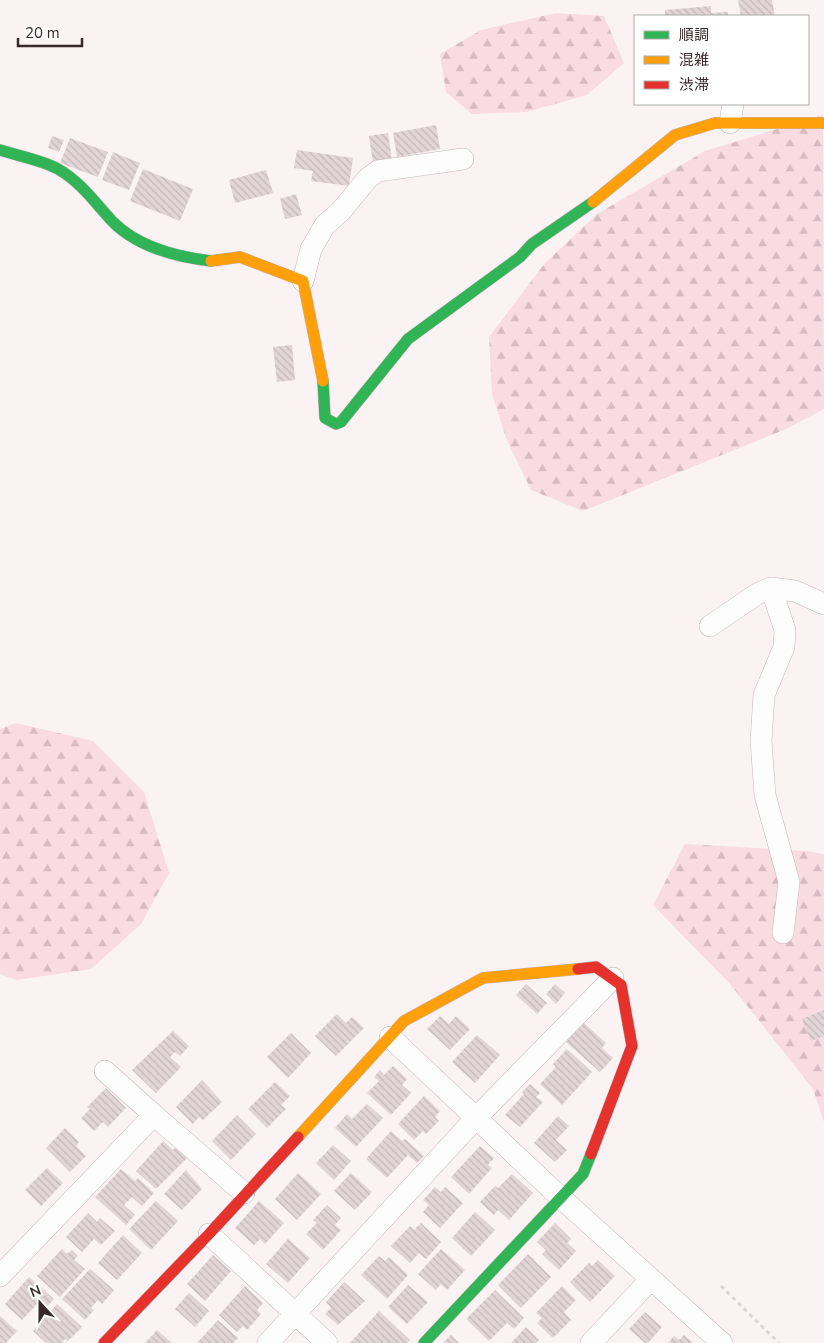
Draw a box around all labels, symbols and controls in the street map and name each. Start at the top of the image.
scale bar [18,15,81,47]
legend [634,15,809,105]
text: 20 m [25,23,60,43]
text: 順調 [679,25,709,45]
text: 混雑 [679,50,709,70]
text: 渋滞 [679,75,709,95]
north arrow [15,1278,65,1328]
text: N [27,1281,44,1302]

